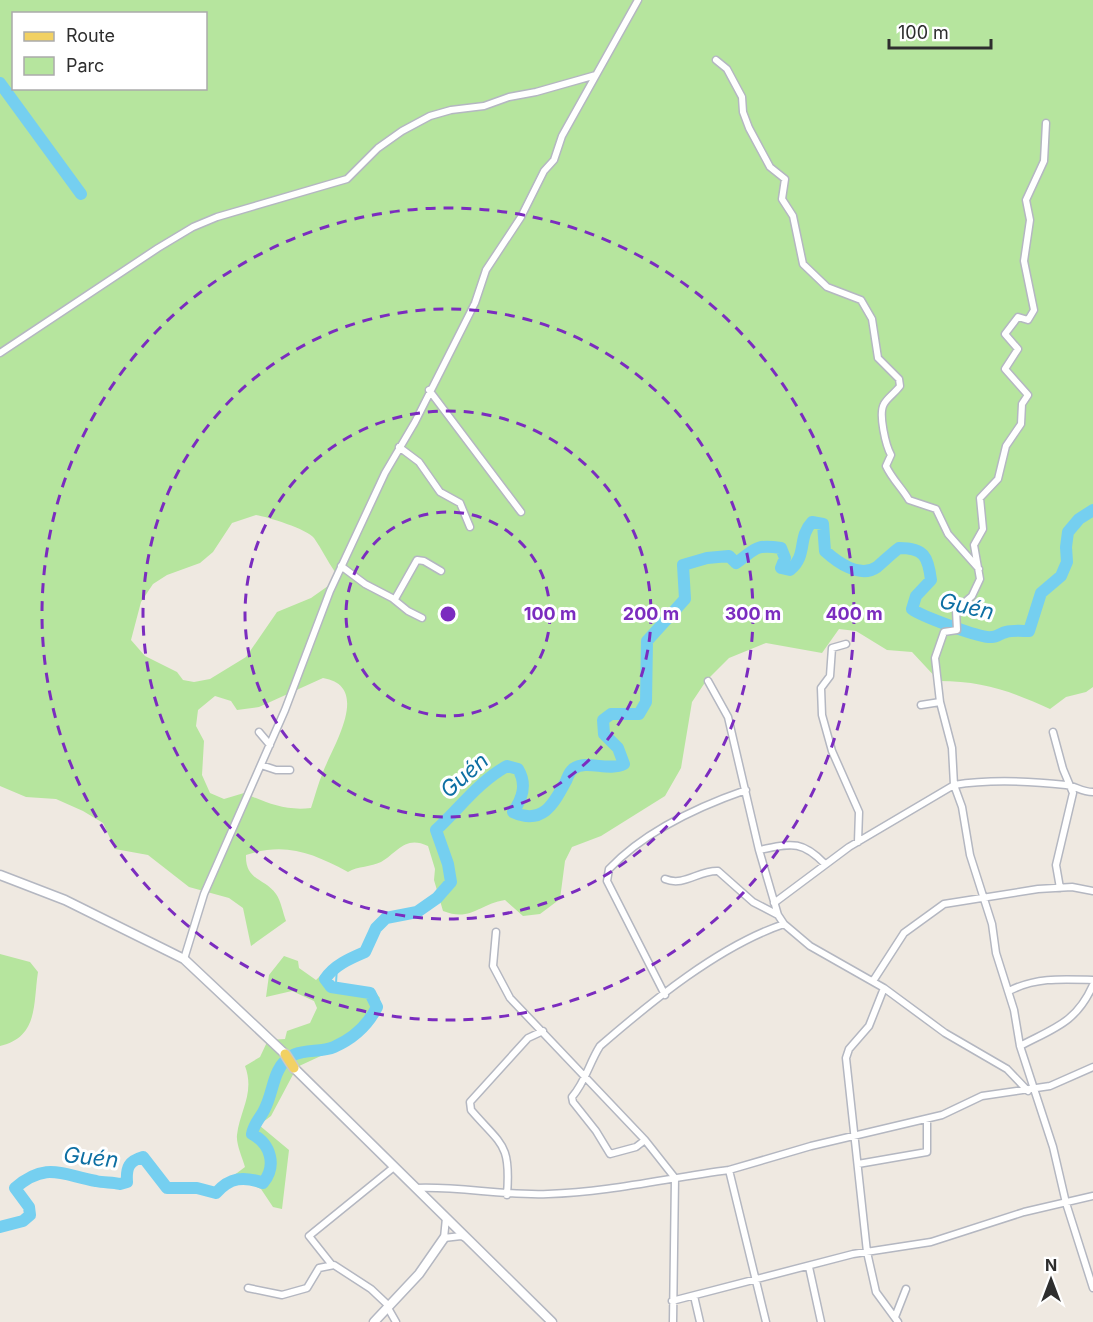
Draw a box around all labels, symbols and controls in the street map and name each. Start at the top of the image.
legend [12,12,207,90]
scale bar [889,12,991,50]
text: 100 m [898,22,949,43]
text: Route [66,25,115,46]
text: Parc [66,55,104,76]
water label: Guén [937,587,997,625]
text: 100 m [524,603,576,624]
text: 200 m [623,603,679,624]
text: 300 m [725,603,781,624]
text: 400 m [825,603,883,624]
centre of rings [438,604,458,624]
water label: Guén [435,747,493,803]
water label: Guén [62,1141,120,1173]
north arrow [1021,1250,1081,1310]
text: N [1045,1255,1057,1275]

